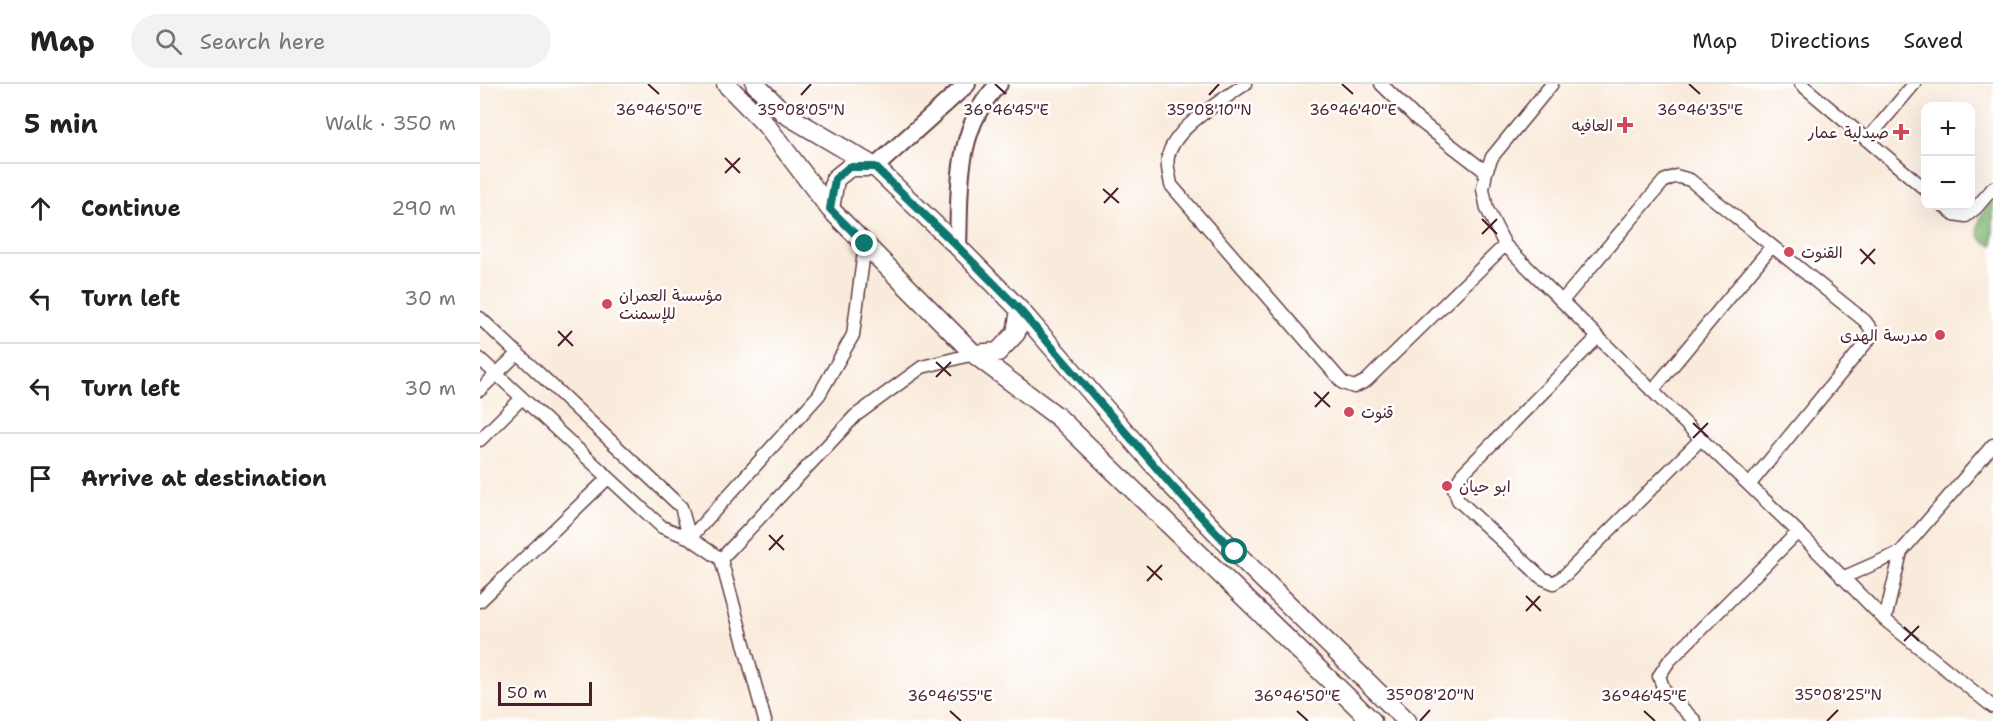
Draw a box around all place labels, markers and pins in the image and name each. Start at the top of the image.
place label: العافيه [1572,115,1613,136]
marker: العافيه [1618,118,1632,132]
place label: صيدلية عمار [1807,122,1889,143]
marker: صيدلية عمار [1894,125,1908,139]
place label: القنوت [1801,242,1843,263]
marker: القنوت [1782,245,1796,259]
place label: مؤسسة العمران للإسمنت [619,285,723,324]
marker: مؤسسة العمران للإسمنت [600,297,614,311]
place label: مدرسة الهدى [1840,325,1928,346]
marker: مدرسة الهدى [1933,328,1947,342]
place label: قنوت [1361,402,1394,423]
marker: قنوت [1342,405,1356,419]
place label: ابو حيان [1459,476,1511,497]
marker: ابو حيان [1440,479,1454,493]

